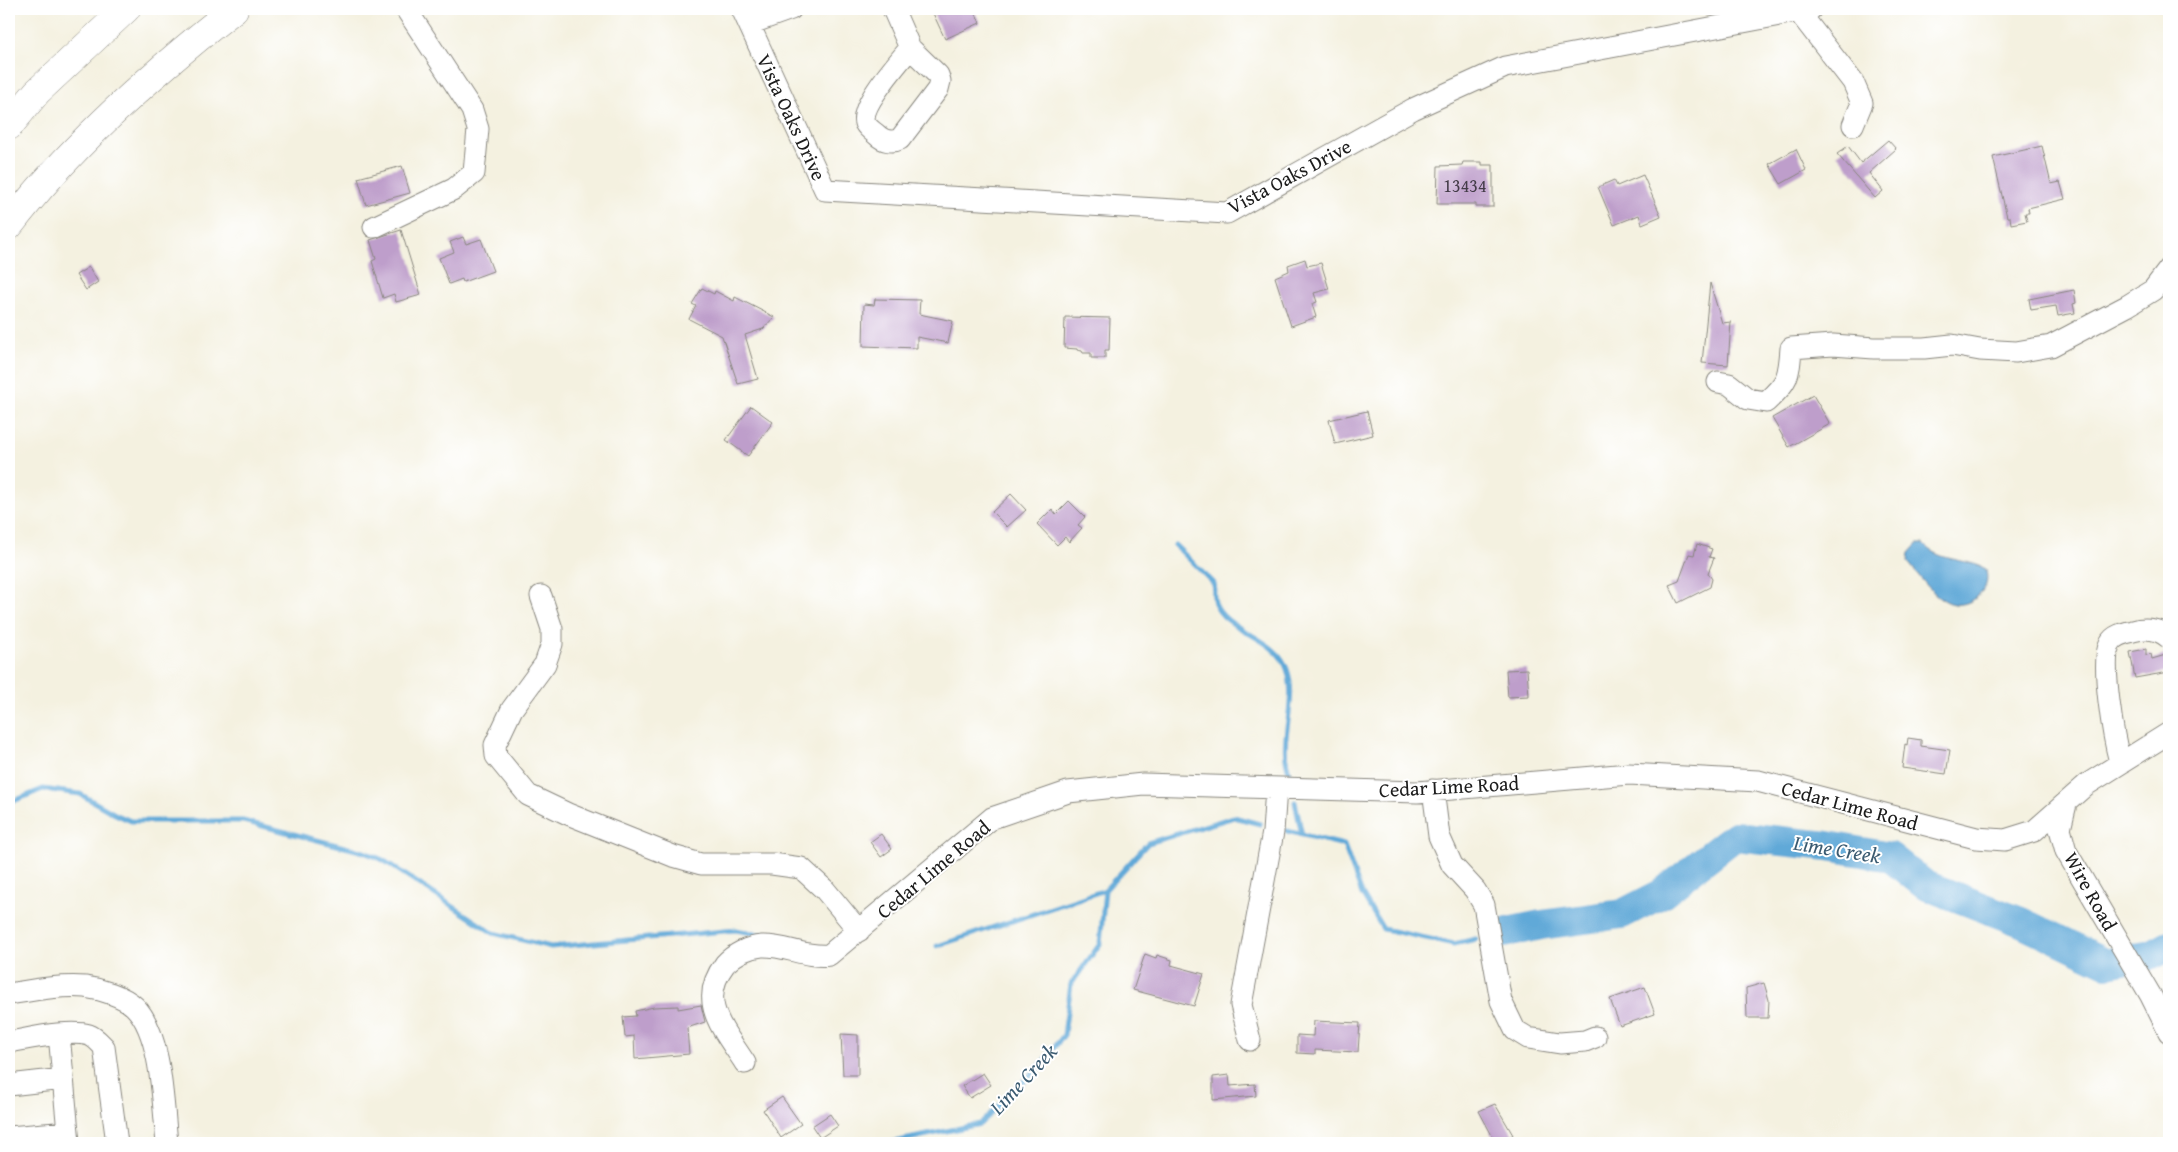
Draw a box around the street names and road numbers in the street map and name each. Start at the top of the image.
street label: Vista Oaks Drive [750,49,834,185]
street label: Vista Oaks Drive [1222,131,1356,221]
street label: Cedar Lime Road [1378,768,1520,804]
street label: Cedar Lime Road [1778,773,1922,837]
street label: Cedar Lime Road [870,813,996,925]
street label: Wire Road [2057,846,2125,936]

